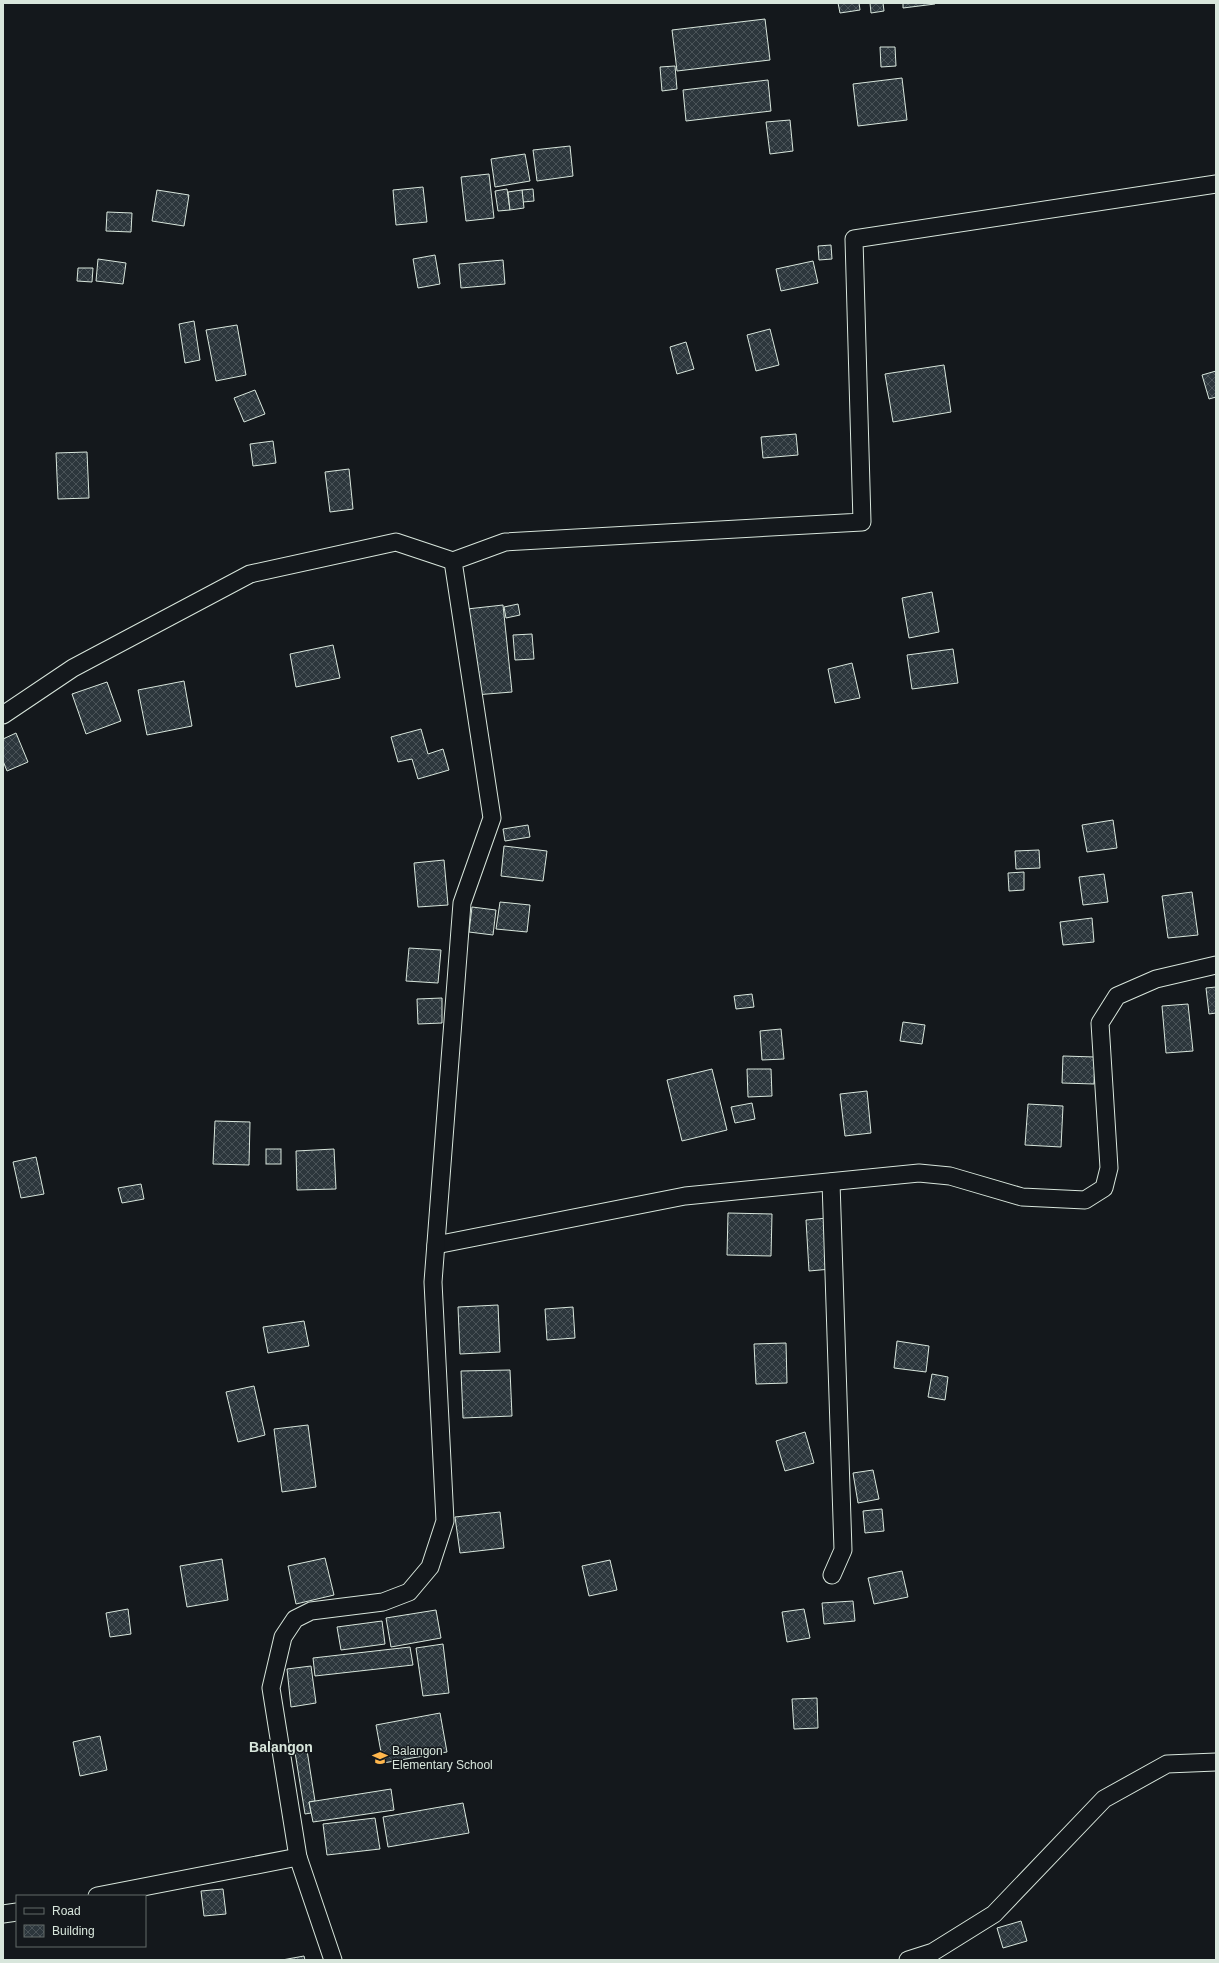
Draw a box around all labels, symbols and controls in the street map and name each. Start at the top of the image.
district label: Balangon [249,1739,313,1755]
place label: Balangon Elementary School [392,1744,493,1772]
school or university icon: Balangon Elementary School [371,1749,389,1767]
legend [16,1895,146,1947]
text: Road [52,1904,81,1918]
text: Building [52,1924,95,1938]

